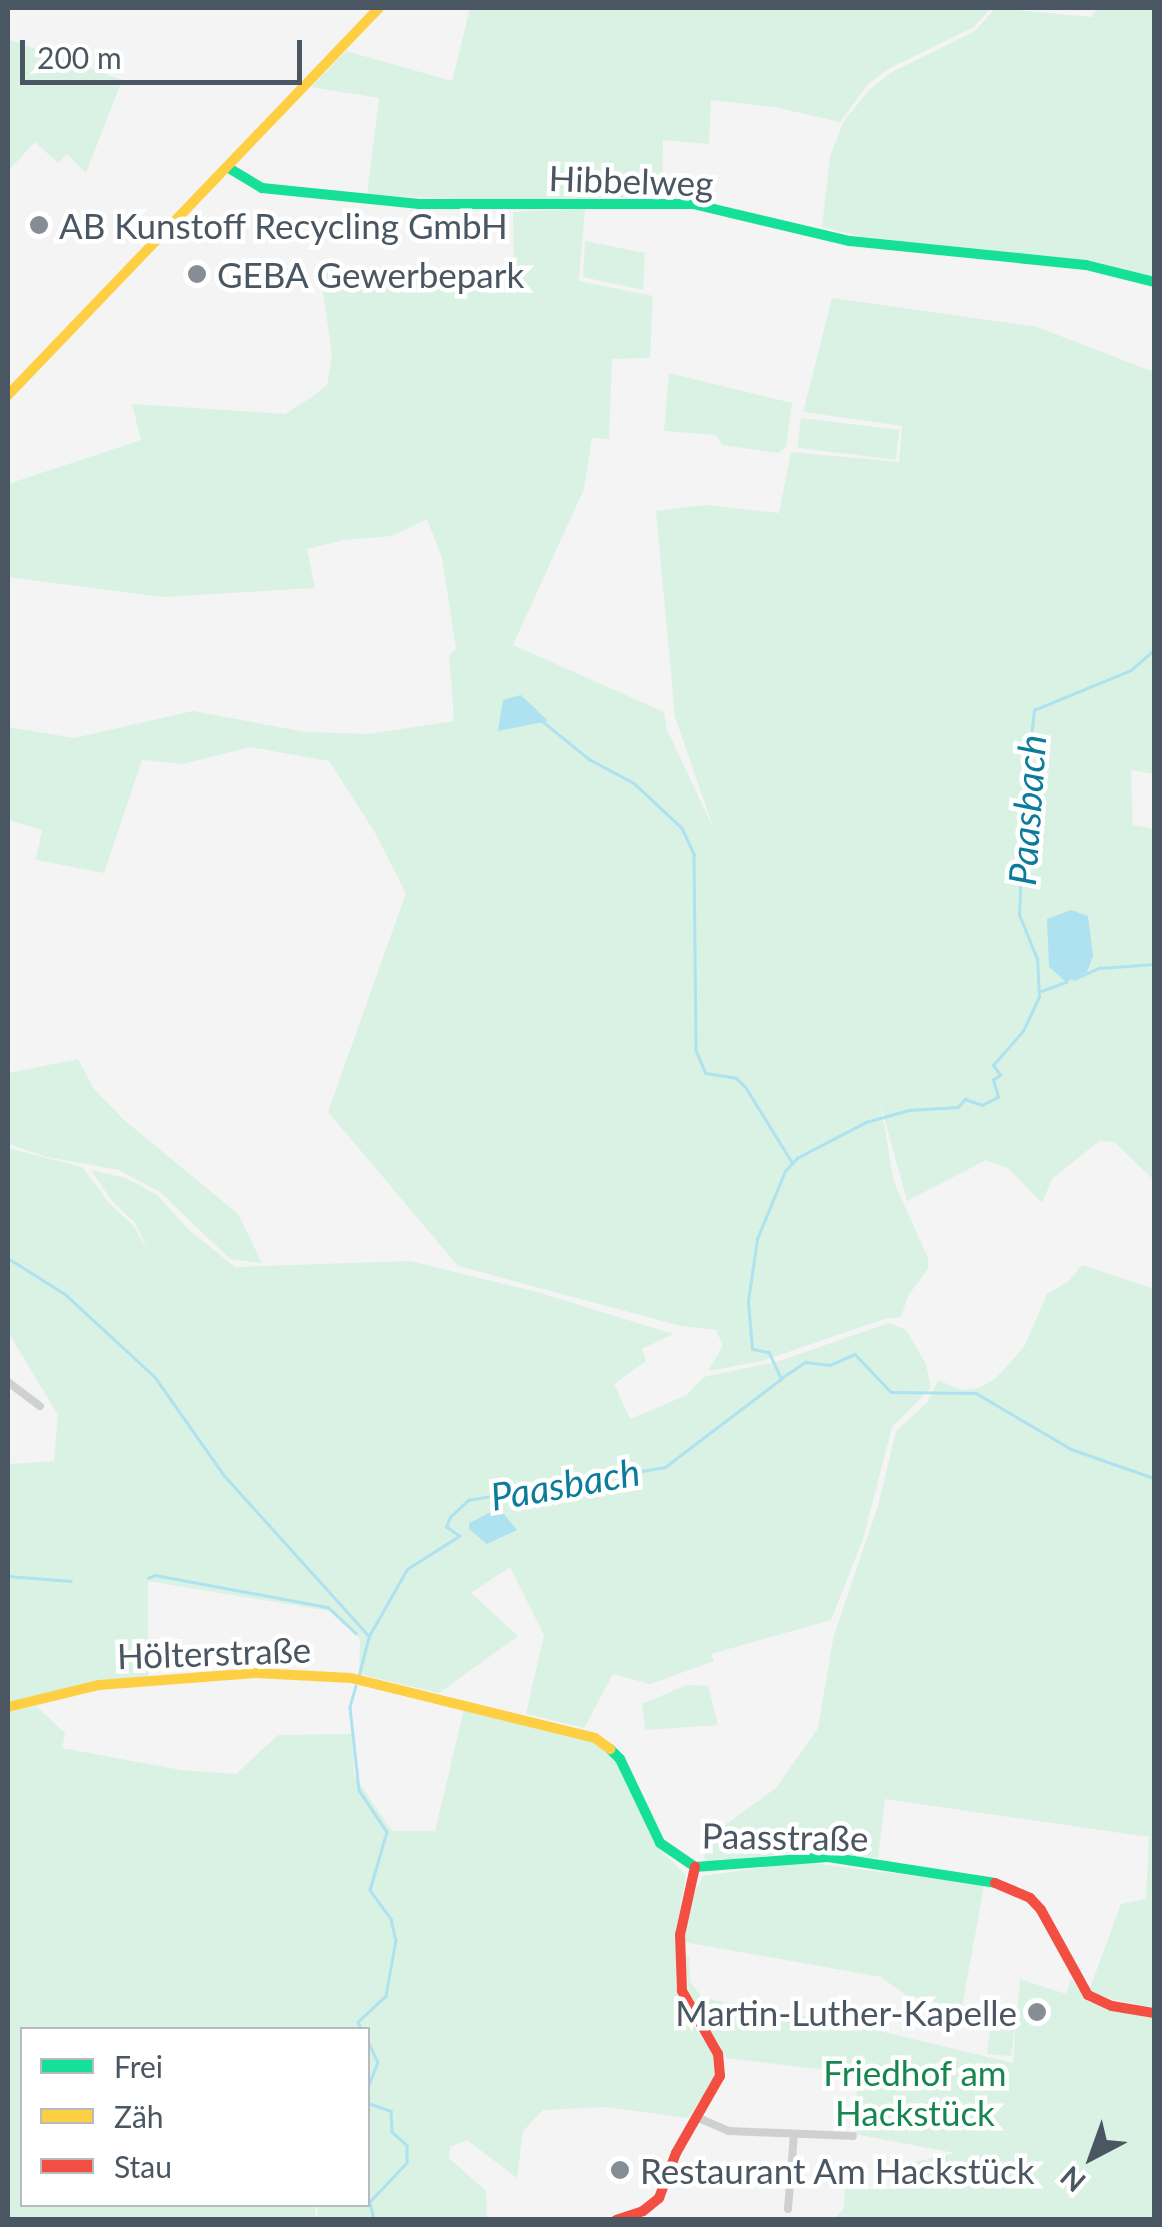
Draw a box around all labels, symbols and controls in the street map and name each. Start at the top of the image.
scale bar [25,20,308,82]
text: 200 m [37,39,122,75]
street label: Hibbelweg [548,156,714,204]
place label: AB Kunstoff Recycling GmbH [59,204,508,246]
marker: AB Kunstoff Recycling GmbH [28,214,50,236]
place label: GEBA Gewerbepark [217,253,525,295]
marker: GEBA Gewerbepark [186,263,208,285]
water label: Paasbach [999,733,1055,887]
water label: Paasbach [487,1448,643,1520]
street label: Hölterstraße [116,1628,312,1676]
street label: Paasstraße [701,1814,869,1858]
place label: Martin-Luther-Kapelle [675,1991,1017,2033]
marker: Martin-Luther-Kapelle [1026,2001,1048,2023]
legend [20,2027,370,2207]
text: Frei [114,2048,163,2084]
park label: Friedhof am Hackstück [823,2051,1007,2133]
text: Zäh [114,2098,164,2134]
north arrow [1042,2107,1142,2207]
text: Stau [114,2148,172,2184]
place label: Restaurant Am Hackstück [640,2149,1036,2191]
marker: Restaurant Am Hackstück [609,2159,631,2181]
text: N [1053,2160,1092,2200]

